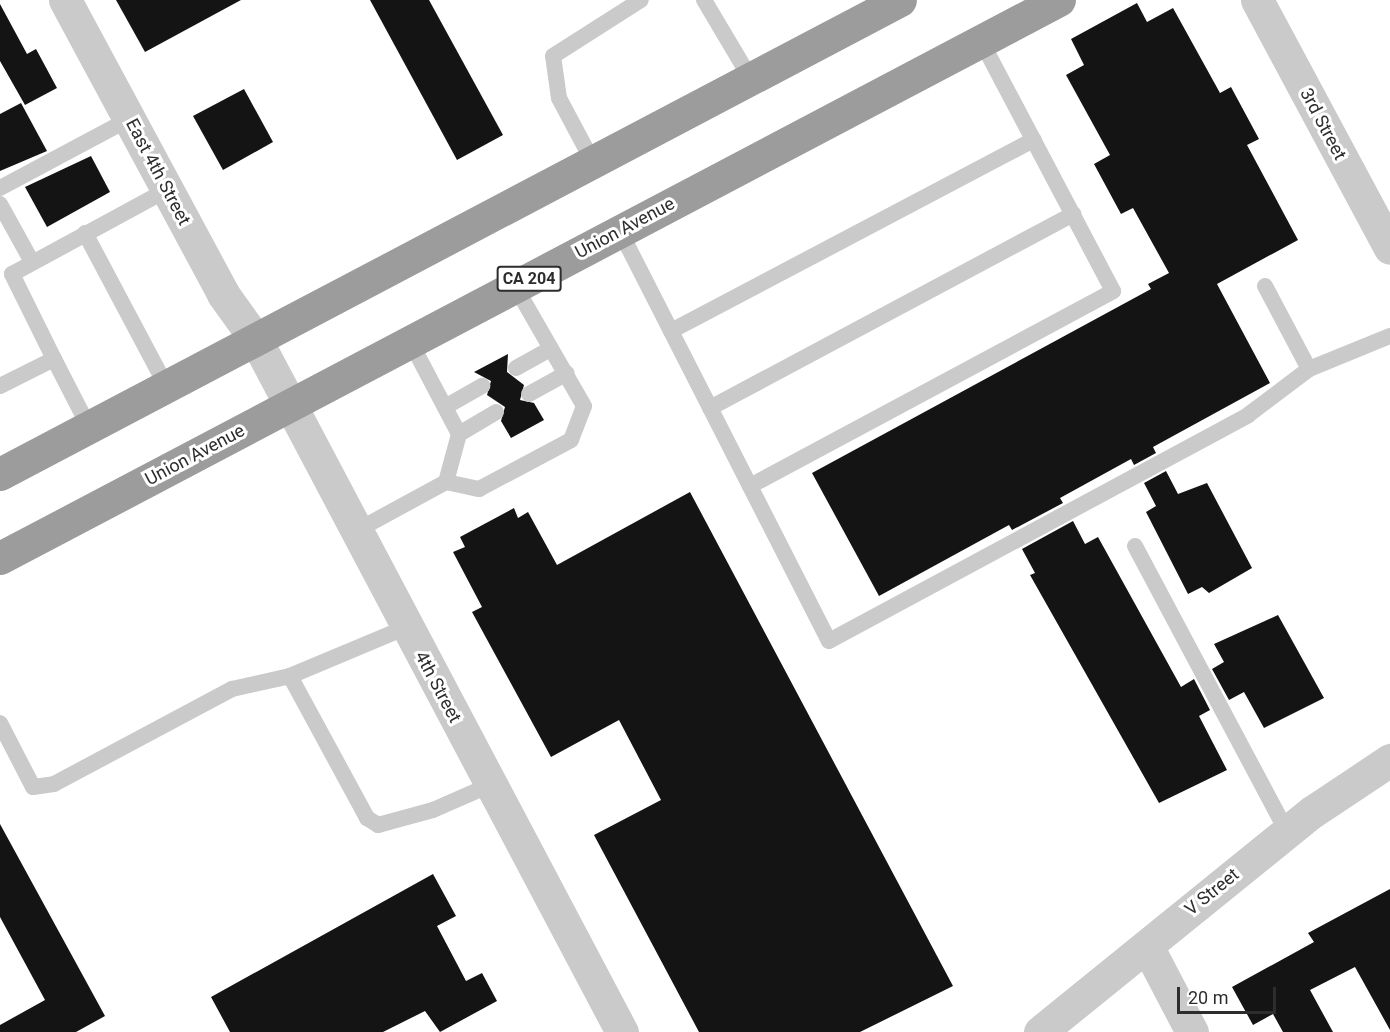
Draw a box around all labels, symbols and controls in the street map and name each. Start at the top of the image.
street label: 3rd Street [1295,84,1351,164]
street label: East 4th Street [121,115,195,229]
street label: Union Avenue [572,193,678,263]
road number: CA 204 [496,266,562,292]
street label: Union Avenue [142,420,248,490]
street label: 4th Street [410,648,466,726]
street label: V Street [1181,864,1243,920]
scale bar [1180,975,1279,1013]
text: 20 m [1188,987,1228,1008]

